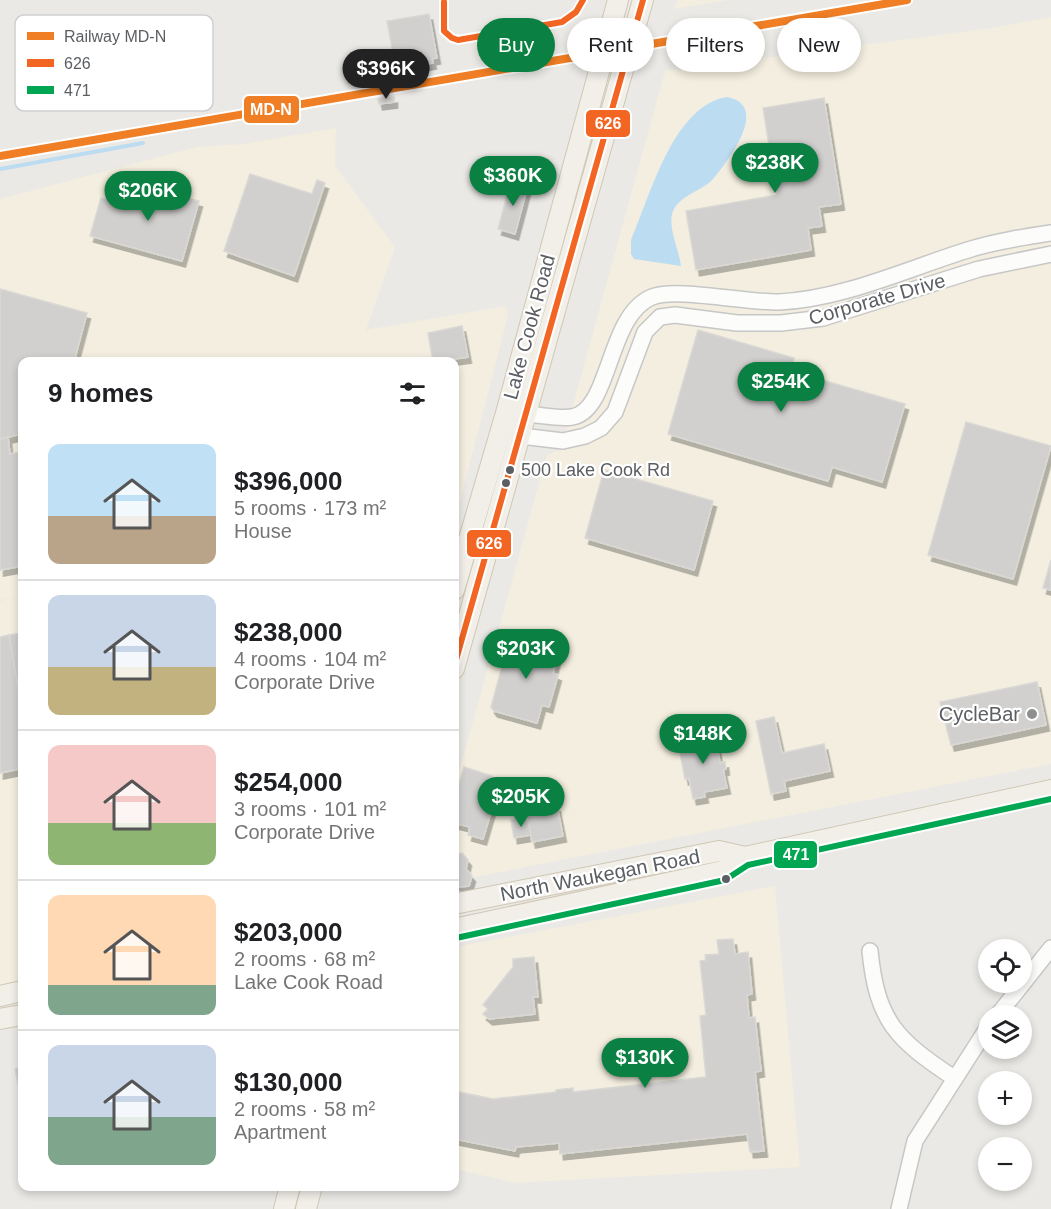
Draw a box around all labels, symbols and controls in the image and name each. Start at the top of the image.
legend [15,15,213,111]
chip: Buy [477,18,555,72]
chip: Rent [567,18,654,72]
chip: Filters [666,18,765,72]
chip: New [777,18,861,72]
text: Railway MD-N [64,28,166,45]
pin: $396K [344,49,428,100]
text: 626 [64,55,91,72]
text: $396K [357,57,415,79]
text: 471 [64,82,91,99]
line badge: MD-N [243,95,300,124]
text: MD-N [250,101,292,118]
line badge: 626 [585,109,631,138]
text: 626 [595,115,621,132]
pin: $238K [733,143,817,194]
text: $238K [746,151,804,173]
pin: $360K [471,156,555,207]
text: $360K [484,164,542,186]
pin: $206K [106,171,190,222]
text: $206K [119,179,177,201]
street label: Lake Cook Road [499,252,559,402]
street label: Corporate Drive [806,269,948,329]
pin: $254K [739,362,823,413]
text: $254K [752,370,810,392]
icon: filters [396,377,429,410]
text: 9 homes [48,378,154,408]
place label: 500 Lake Cook Rd [521,460,670,480]
marker: 500 Lake Cook Rd [504,464,516,476]
text: $396,000 [234,466,342,496]
icon: home [96,468,168,540]
unlabelled marker [500,477,512,489]
text: 5 rooms · 173 m² [234,497,386,519]
text: House [234,520,292,542]
line badge: 626 [466,529,512,558]
text: 626 [476,535,502,552]
text: $238,000 [234,617,342,647]
icon: home [96,619,168,691]
pin: $203K [484,629,568,680]
text: $203K [497,637,555,659]
text: 4 rooms · 104 m² [234,648,386,670]
text: Corporate Drive [234,671,375,693]
place label: CycleBar [939,703,1020,725]
marker: CycleBar [1025,707,1039,721]
pin: $148K [661,714,745,765]
text: $148K [674,722,732,744]
text: $254,000 [234,767,342,797]
icon: home [96,769,168,841]
pin: $205K [479,777,563,828]
text: $205K [492,785,550,807]
text: 3 rooms · 101 m² [234,798,386,820]
text: Corporate Drive [234,821,375,843]
line badge: 471 [773,840,818,869]
street label: North Waukegan Road [498,845,702,905]
text: 471 [783,846,809,863]
unlabelled marker [720,873,732,885]
text: $203,000 [234,917,342,947]
icon: home [96,919,168,991]
map controls [978,939,1032,1191]
button: locate [978,939,1032,993]
text: 2 rooms · 68 m² [234,948,375,970]
text: Lake Cook Road [234,971,383,993]
button: layers [978,1005,1032,1059]
pin: $130K [603,1038,687,1089]
text: $130K [616,1046,674,1068]
text: $130,000 [234,1067,342,1097]
icon: home [96,1069,168,1141]
button: + [978,1071,1032,1125]
text: 2 rooms · 58 m² [234,1098,375,1120]
text: Apartment [234,1121,326,1143]
button: − [978,1137,1032,1191]

